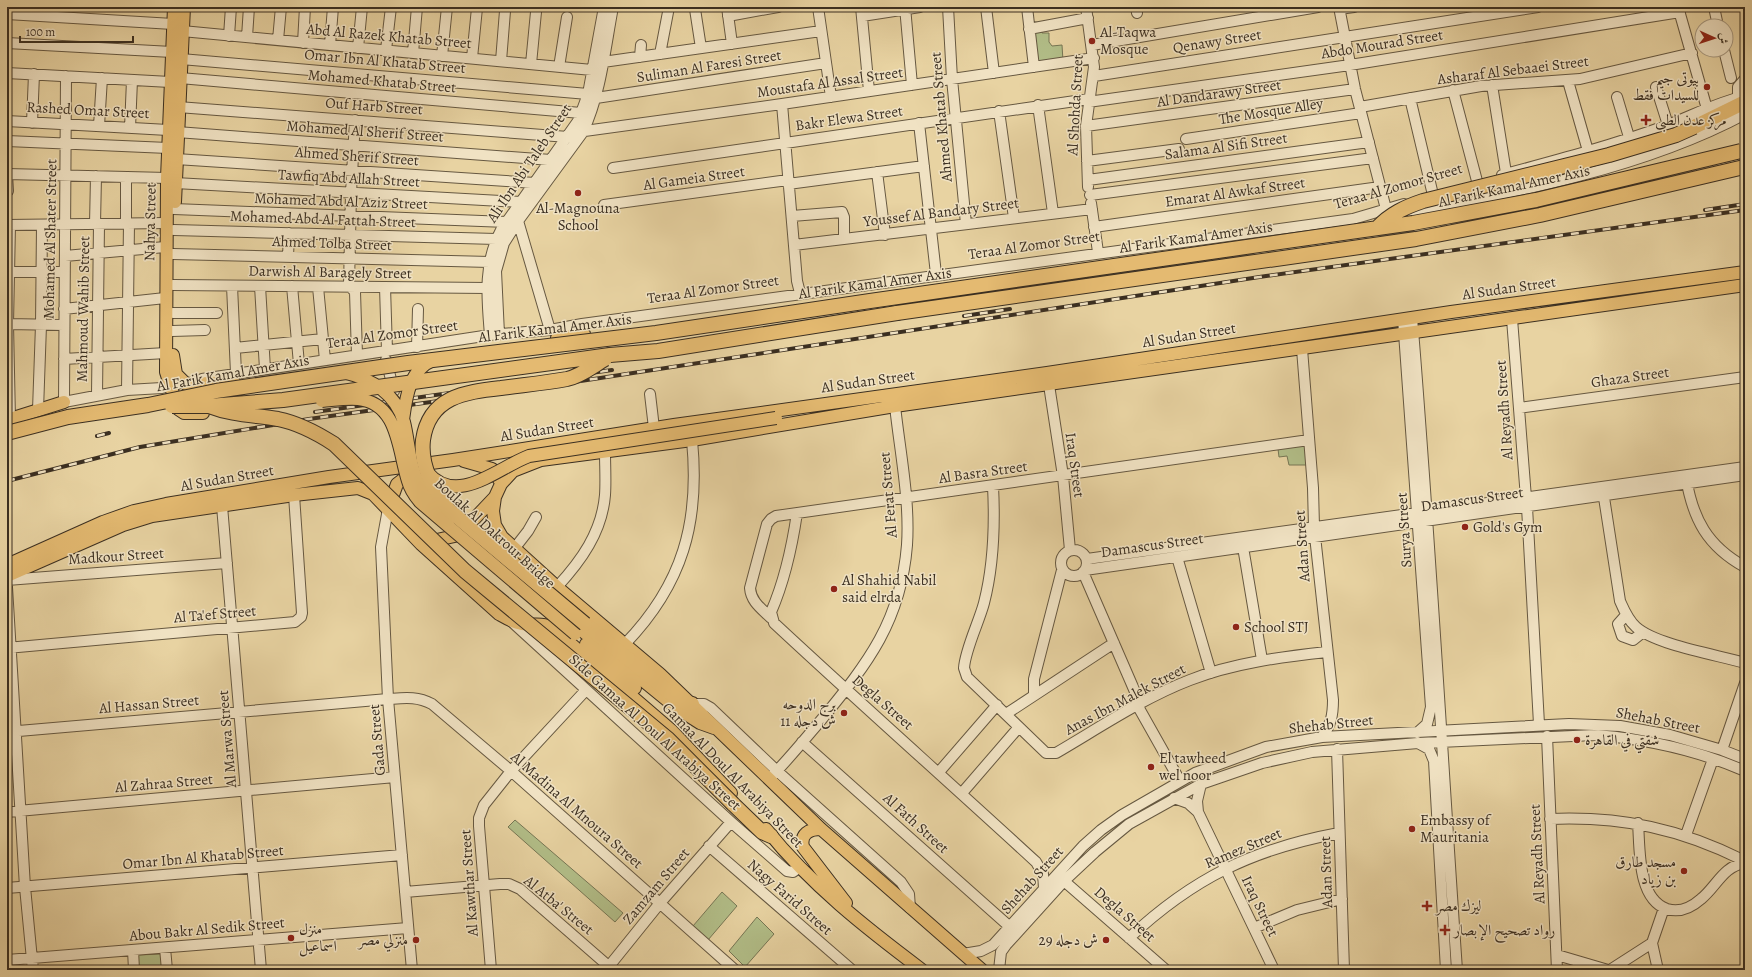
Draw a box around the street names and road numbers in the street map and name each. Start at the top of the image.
street label: Abd Al Razek Khatab Street [304,19,473,53]
street label: Qenawy Street [1171,24,1263,58]
street label: Abdo Mourad Street [1319,24,1444,64]
street label: Omar Ibn Al Khatab Street [304,44,466,78]
street label: Suliman Al Faresi Street [635,45,783,87]
street label: Ahmed Khatab Street [925,51,957,184]
street label: Asharaf Al Sebaaei Street [1435,51,1590,89]
street label: Al Shohda Street [1062,54,1088,157]
street label: Moustafa Al Assal Street [756,62,904,102]
street label: Mohamed Khatab Street [307,65,457,97]
street label: Al Dandarawy Street [1155,74,1282,112]
street label: Ouf Harb Street [325,93,423,119]
street label: The Mosque Alley [1217,93,1325,129]
street label: Rashed Omar Street [26,97,150,123]
street label: Ali Ibn Abi Taleb Street [481,100,576,227]
street label: Bakr Elewa Street [794,101,904,135]
street label: Mohamed Al Sherif Street [286,116,444,146]
street label: Salama Al Sifi Street [1163,127,1289,164]
street label: Ahmed Sherif Street [293,142,420,170]
street label: Teraa Al Zomor Street [1331,158,1465,214]
street label: Mohamed Al Shater Street [39,159,61,319]
street label: Al Farik Kamal Amer Axis [1435,160,1592,212]
street label: Al Gameia Street [641,161,746,195]
street label: Tawfiq Abd Allah Street [278,164,420,192]
street label: Emarat Al Awkaf Street [1164,172,1306,212]
street label: Nahya Street [139,183,161,261]
street label: Mohamed Abd Al Aziz Street [254,188,428,214]
street label: Youssef Al Bandary Street [861,193,1020,232]
street label: Mohamed Abd Al Fattah Street [230,206,416,232]
street label: Al Farik Kamal Amer Axis [1117,216,1274,258]
street label: Teraa Al Zomor Street [967,226,1101,264]
street label: Ahmed Tolba Street [271,231,392,255]
street label: Mahmoud Wahib Street [72,236,94,382]
street label: Darwish Al Baragely Street [248,261,412,283]
street label: Al Farik Kamal Amer Axis [796,262,953,304]
street label: Teraa Al Zomor Street [646,270,780,308]
street label: Al Sudan Street [1460,272,1557,305]
street label: Al Farik Kamal Amer Axis [476,309,633,347]
street label: Teraa Al Zomor Street [325,315,459,353]
street label: Al Sudan Street [1140,318,1237,352]
street label: Al Farik Kamal Amer Axis [154,350,311,396]
street label: Al Reyadh Street [1491,359,1518,462]
street label: Ghaza Street [1590,362,1670,392]
street label: Al Sudan Street [819,365,916,398]
street label: Al Sudan Street [498,412,595,446]
street label: Iraq Street [1061,431,1089,499]
street label: Al Ferat Street [874,451,902,540]
street label: Al Basra Street [936,456,1029,488]
street label: Al Sudan Street [178,460,275,496]
street label: Boulak Al Dakrour Bridge [430,473,560,593]
street label: Damascus Street [1419,482,1525,516]
street label: Surya Street [1391,492,1417,568]
street label: Adan Street [1290,510,1315,583]
street label: Damascus Street [1099,528,1205,562]
street label: Madkour Street [67,543,165,569]
street label: Al Ta'ef Street [172,600,257,628]
street label: Side Gamaa Al Doul Al Arabiya Street [565,650,745,814]
street label: Anas Ibn Malek Street [1060,659,1189,740]
street label: Degla Street [848,670,918,734]
street label: Al Marwa Street [213,689,241,790]
street label: Al Hassan Street [97,690,200,718]
street label: Gamaa Al Doul Al Arabiya Street [659,698,807,852]
street label: Shehab Street [1614,702,1702,738]
street label: Gada Street [364,703,390,777]
street label: Shehab Street [1288,710,1374,738]
street label: Al Madina Al Mnoura Street [506,746,647,873]
street label: Al Zahraa Street [113,769,214,797]
street label: Al Fath Street [878,787,953,858]
street label: Al Reyadh Street [1524,804,1550,905]
street label: Ramez Street [1201,823,1285,873]
street label: Al Kawthar Street [455,829,483,938]
street label: Adan Street [1315,836,1337,909]
street label: Omar Ibn Al Khatab Street [122,840,284,874]
street label: Shehab Street [996,842,1068,918]
street label: Zamzam Street [618,843,694,929]
street label: Nagy Farid Street [743,854,837,940]
street label: Al Atba' Street [519,870,598,939]
street label: Iraq Street [1237,872,1283,940]
street label: Degla Street [1090,882,1160,946]
street label: Abou Bakr Al Sedik Street [128,912,286,946]

